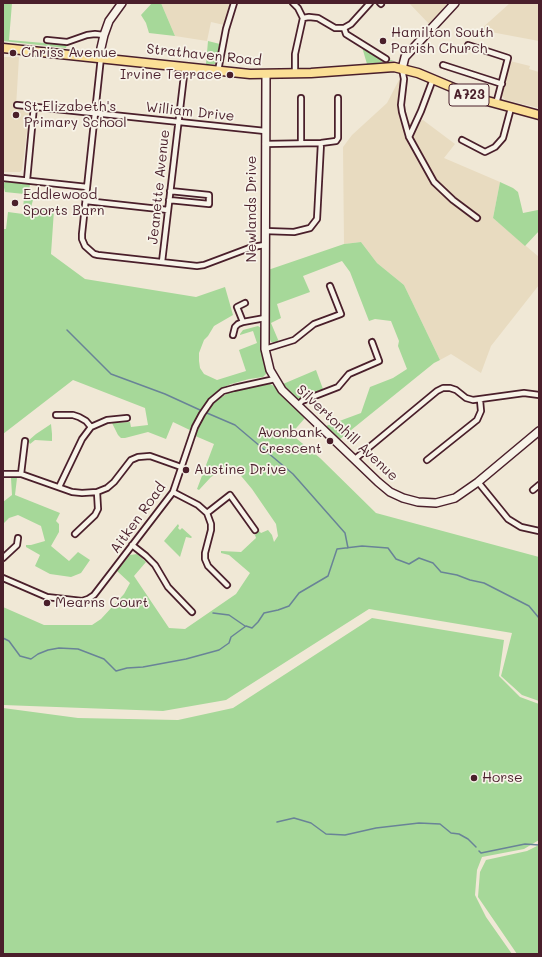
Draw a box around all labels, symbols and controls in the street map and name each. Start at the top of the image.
place label: Hamilton South Parish Church [391,25,493,58]
marker: Hamilton South Parish Church [378,36,388,46]
street label: Strathaven Road [146,41,262,69]
place label: Chriss Avenue [21,45,117,61]
marker: Chriss Avenue [8,48,18,58]
place label: Irvine Terrace [120,67,222,83]
marker: Irvine Terrace [225,70,235,80]
road number: A723 [449,84,489,106]
place label: St Elizabeth's Primary School [24,99,127,132]
street label: William Drive [145,99,235,125]
marker: St Elizabeth's Primary School [11,110,21,120]
street label: Jeanette Avenue [145,129,173,245]
street label: Newlands Drive [244,155,260,263]
place label: Eddlewood Sports Barn [23,187,104,220]
marker: Eddlewood Sports Barn [10,198,20,208]
street label: Silvertonhill Avenue [293,381,401,485]
place label: Avonbank Crescent [257,425,322,458]
marker: Avonbank Crescent [325,436,335,446]
place label: Austine Drive [194,462,286,478]
marker: Austine Drive [181,465,191,475]
street label: Aitken Road [107,479,169,557]
place label: Mearns Court [55,595,149,611]
marker: Mearns Court [42,598,52,608]
place label: Horse [482,770,523,786]
marker: Horse [469,773,479,783]

